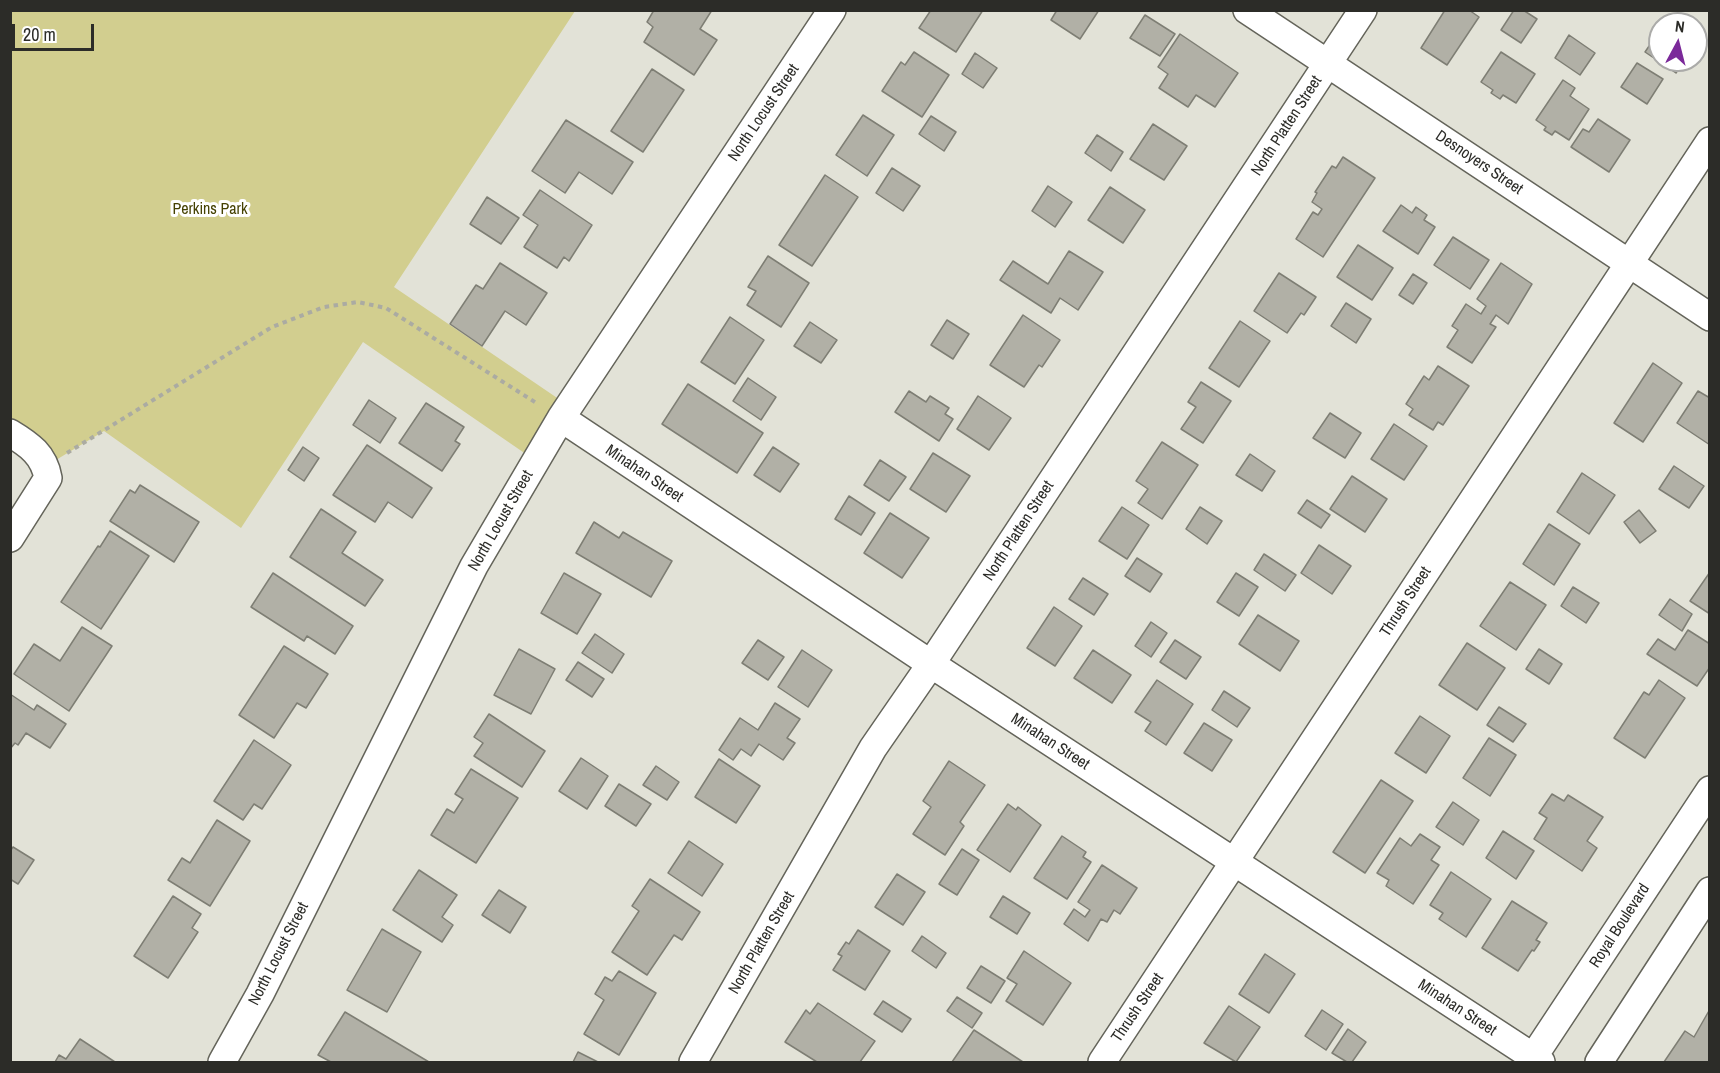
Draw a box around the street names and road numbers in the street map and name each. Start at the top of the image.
street label: North Locust Street [724,61,804,165]
street label: North Platten Street [1248,72,1326,180]
street label: Desnoyers Street [1432,127,1526,199]
street label: Minahan Street [601,441,687,507]
street label: North Locust Street [464,467,538,575]
street label: North Platten Street [980,477,1058,585]
street label: Thrush Street [1376,563,1436,641]
street label: Minahan Street [1007,710,1093,774]
street label: Royal Boulevard [1586,880,1654,972]
street label: North Platten Street [725,888,799,998]
street label: North Locust Street [245,899,313,1009]
street label: Thrush Street [1108,970,1168,1046]
street label: Minahan Street [1414,976,1500,1040]

